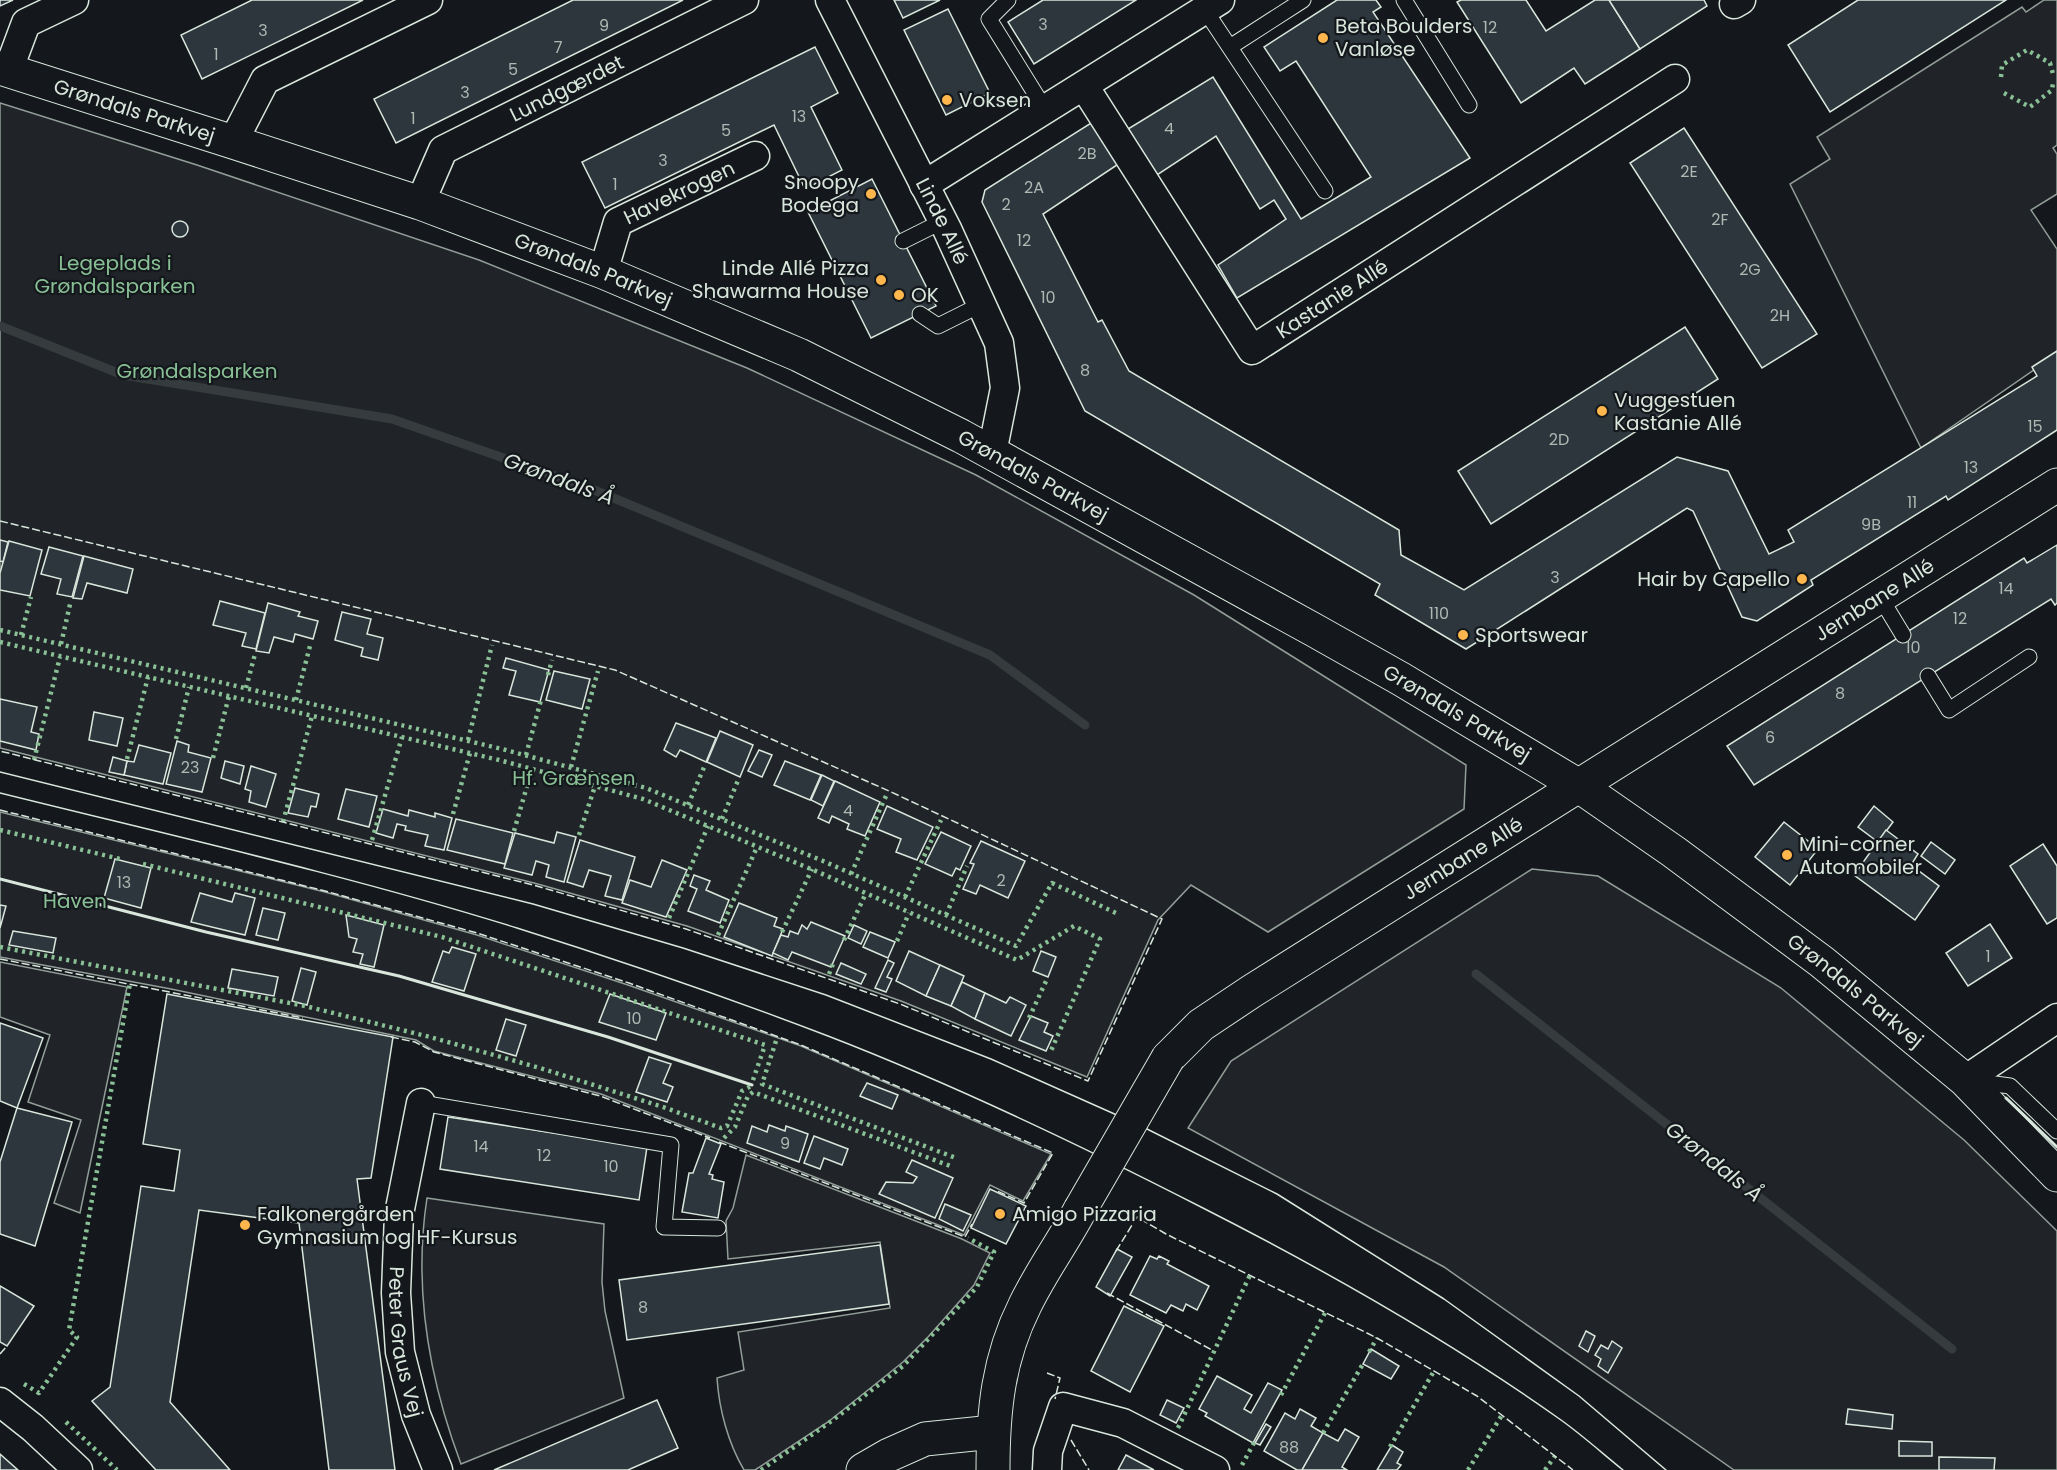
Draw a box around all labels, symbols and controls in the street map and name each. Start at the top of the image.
place label: Beta Boulders Vanløse [1335,12,1472,63]
house number: 3 [1038,13,1048,36]
house number: 9 [599,14,609,37]
house number: 12 [1483,16,1497,39]
house number: 3 [258,19,268,42]
marker: Beta Boulders Vanløse [1316,31,1330,45]
house number: 7 [554,36,563,59]
house number: 1 [213,43,219,66]
street label: Lundgærdet [505,48,628,129]
house number: 5 [508,58,518,81]
street label: Grøndals Parkvej [50,72,219,149]
house number: 3 [460,81,470,104]
place label: Voksen [959,86,1031,114]
marker: Voksen [940,93,954,107]
house number: 13 [792,105,806,128]
house number: 1 [410,107,416,130]
house number: 4 [1164,117,1174,140]
house number: 5 [721,119,731,142]
house number: 2B [1077,142,1097,165]
house number: 3 [658,149,668,172]
street label: Havekrogen [619,154,739,231]
house number: 2E [1680,160,1698,183]
place label: Snoopy Bodega [781,168,859,219]
house number: 1 [612,173,618,196]
street label: Linde Allé [909,173,975,269]
house number: 2A [1024,176,1044,199]
marker: Snoopy Bodega [864,187,878,201]
house number: 2 [1001,193,1011,216]
house number: 2F [1711,208,1729,231]
street label: Grøndals Parkvej [510,226,677,314]
house number: 12 [1017,229,1031,252]
park label: Legeplads i Grøndalsparken [34,249,196,300]
street label: Kastanie Allé [1271,252,1393,345]
place label: Linde Allé Pizza Shawarma House [692,254,869,305]
house number: 2G [1739,258,1761,281]
marker: Linde Allé Pizza Shawarma House [874,273,888,287]
place label: OK [911,281,939,309]
house number: 10 [1040,286,1056,309]
marker: OK [892,288,906,302]
house number: 2H [1770,304,1790,327]
park label: Grøndalsparken [116,357,278,385]
house number: 8 [1080,359,1090,382]
place label: Vuggestuen Kastanie Allé [1614,386,1742,437]
marker: Vuggestuen Kastanie Allé [1595,404,1609,418]
house number: 15 [2027,415,2043,438]
street label: Grøndals Parkvej [953,423,1113,528]
house number: 2D [1549,428,1569,451]
water label: Grøndals Å [500,445,619,512]
house number: 13 [1964,456,1978,479]
house number: 11 [1907,491,1917,514]
house number: 9B [1861,513,1881,536]
street label: Jernbane Allé [1809,552,1940,648]
place label: Hair by Capello [1637,565,1790,593]
house number: 3 [1550,566,1560,589]
marker: Hair by Capello [1795,572,1809,586]
house number: 14 [1998,577,2014,600]
house number: 110 [1429,602,1449,625]
house number: 12 [1953,607,1967,630]
place label: Sportswear [1475,621,1588,649]
marker: Sportswear [1456,628,1470,642]
house number: 10 [1905,636,1921,659]
street label: Grøndals Parkvej [1378,658,1536,768]
house number: 8 [1835,682,1845,705]
house number: 6 [1765,726,1775,749]
house number: 23 [181,756,199,779]
park label: Hf. Grænsen [512,764,636,792]
house number: 4 [843,799,853,822]
street label: Jernbane Allé [1398,810,1528,907]
place label: Mini-corner Automobiler [1799,830,1922,881]
marker: Mini-corner Automobiler [1780,848,1794,862]
house number: 2 [996,869,1006,892]
house number: 13 [117,871,131,894]
park label: Haven [43,887,107,915]
street label: Grøndals Parkvej [1781,927,1930,1054]
house number: 1 [1985,945,1991,968]
house number: 10 [626,1007,642,1030]
water label: Grøndals Å [1660,1114,1769,1209]
house number: 9 [780,1132,790,1155]
house number: 14 [473,1135,489,1158]
house number: 12 [537,1144,551,1167]
house number: 10 [603,1155,619,1178]
place label: Falkonergården Gymnasium og HF-Kursus [257,1200,517,1251]
place label: Amigo Pizzaria [1012,1200,1157,1228]
marker: Amigo Pizzaria [993,1207,1007,1221]
marker: Falkonergården Gymnasium og HF-Kursus [238,1218,252,1232]
street label: Peter Graus Vej [382,1266,430,1420]
house number: 8 [638,1296,648,1319]
house number: 88 [1279,1436,1299,1459]

